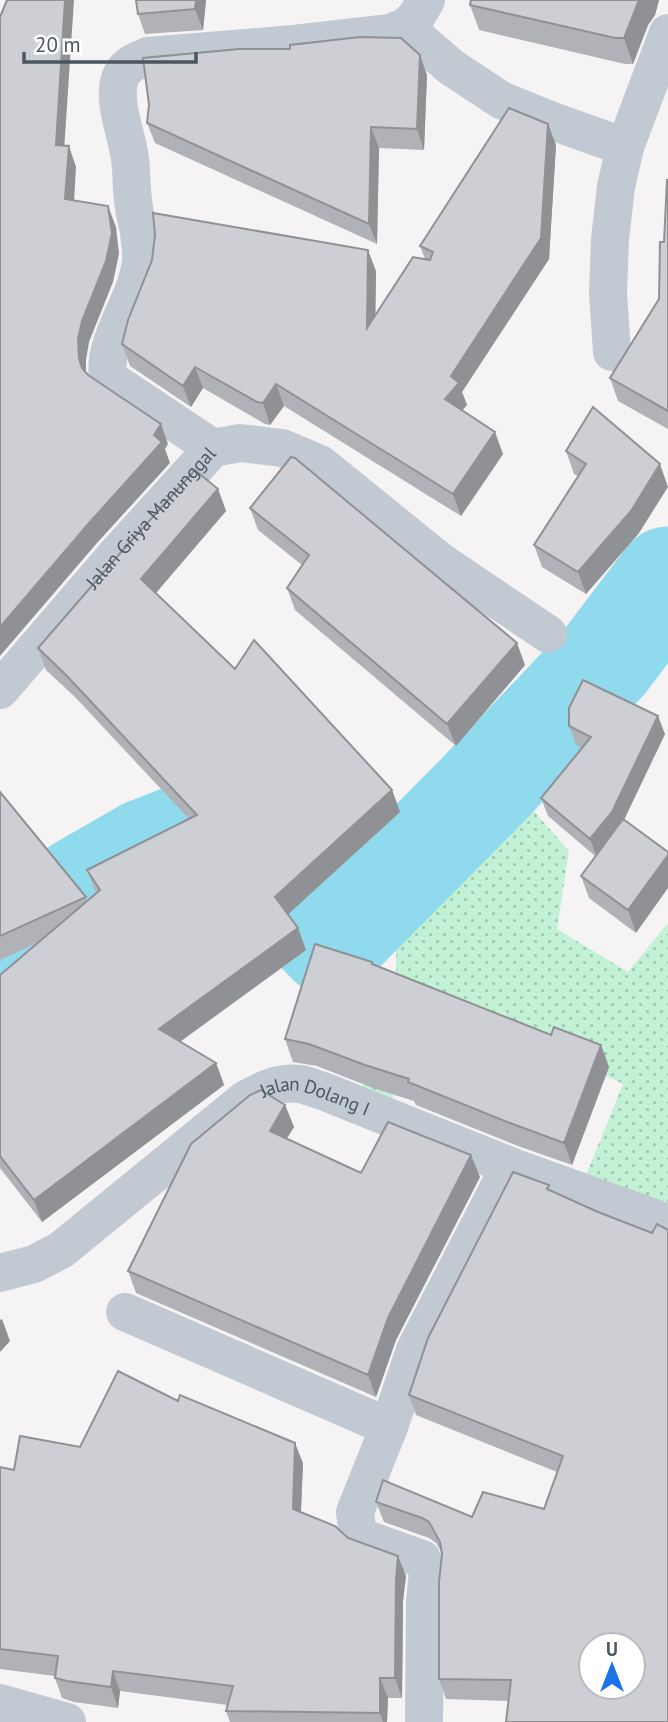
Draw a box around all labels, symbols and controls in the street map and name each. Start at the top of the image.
scale bar [24,21,196,65]
text: 20 m [35,31,81,58]
street label: Jalan Griya Manunggal [80,441,221,594]
street label: Jalan Dolang I [255,1071,374,1121]
north arrow [577,1631,647,1701]
text: U [606,1637,618,1661]

